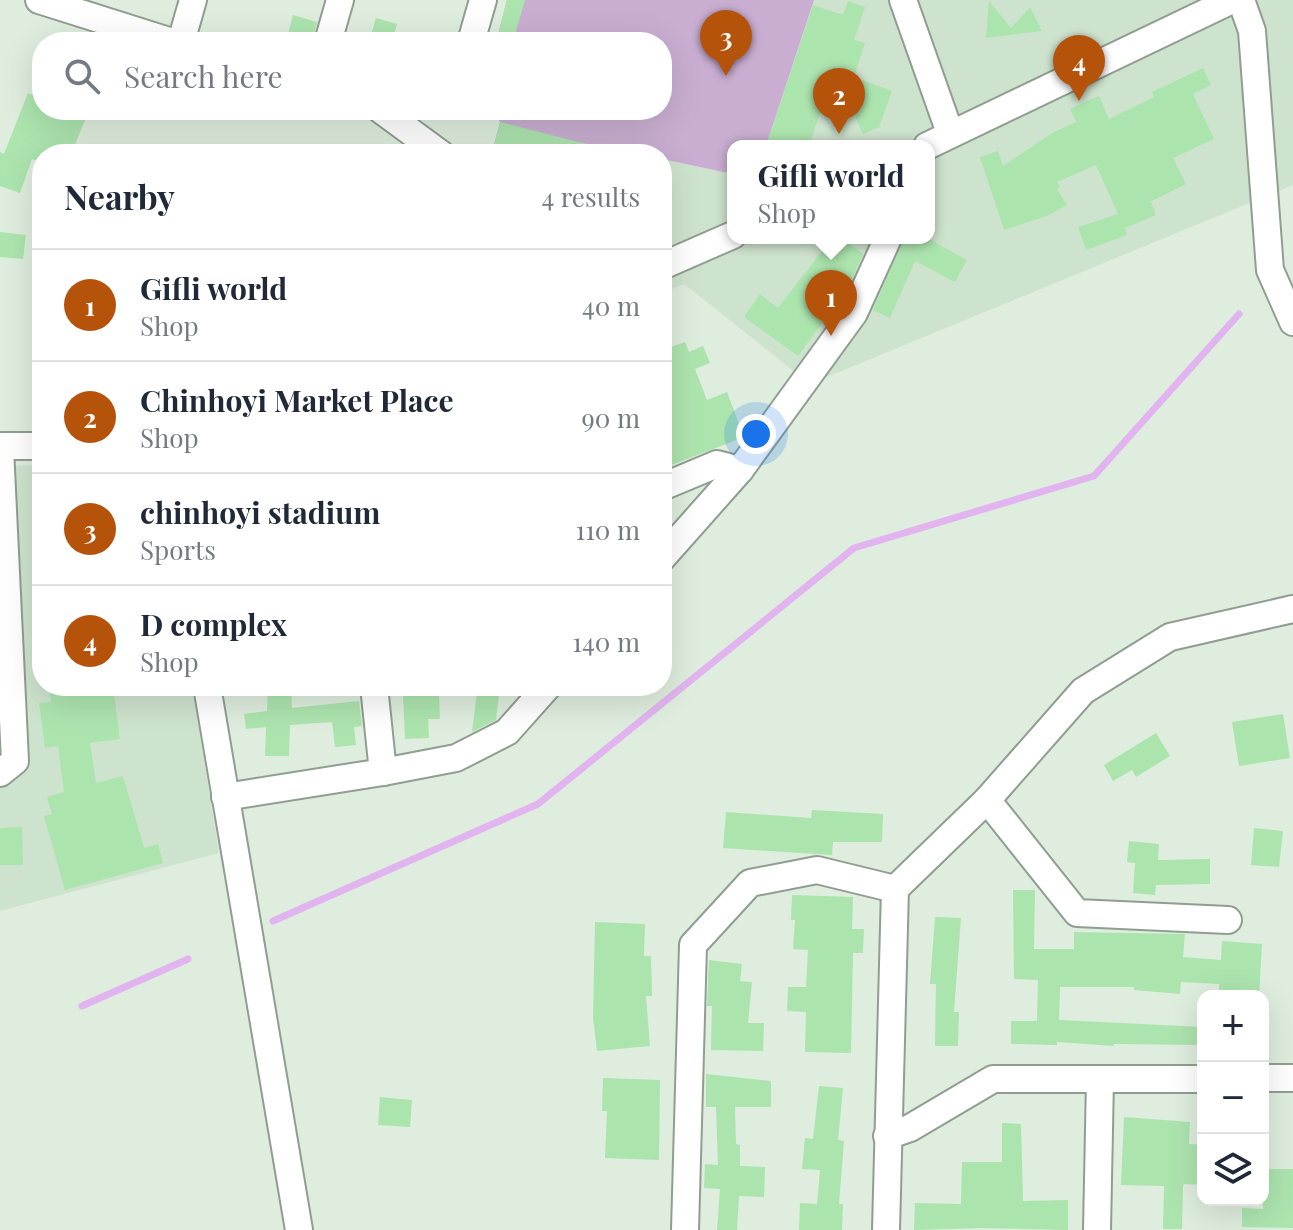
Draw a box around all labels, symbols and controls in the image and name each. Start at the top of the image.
pin: 3 [700,10,752,76]
search box [32,32,672,120]
pin: 4 [1053,35,1105,101]
icon: search [60,54,104,98]
text: Search here [124,56,283,96]
pin: 2 [813,68,865,134]
popup [727,140,935,244]
text: Gifli world [757,155,905,195]
text: Nearby [64,173,175,219]
text: 4 results [541,179,640,214]
text: Shop [757,195,816,230]
text: Gifli world [140,268,287,308]
pin: 1 [805,270,857,336]
text: 1 [85,288,95,323]
text: 40 m [582,288,640,323]
text: Shop [140,308,199,343]
text: Chinhoyi Market Place [140,380,454,420]
text: 2 [83,400,97,435]
text: 90 m [582,400,640,435]
your location [736,414,776,454]
text: Shop [140,420,199,455]
text: chinhoyi stadium [140,492,380,532]
text: 3 [84,512,96,547]
text: 110 m [576,512,640,547]
text: Sports [140,532,216,567]
text: D complex [140,604,287,644]
text: 4 [83,624,97,659]
text: 140 m [572,624,640,659]
text: Shop [140,644,199,679]
map controls [1197,990,1269,1206]
button: + [1197,990,1269,1062]
button: − [1197,1062,1269,1134]
button: layers [1197,1134,1269,1206]

